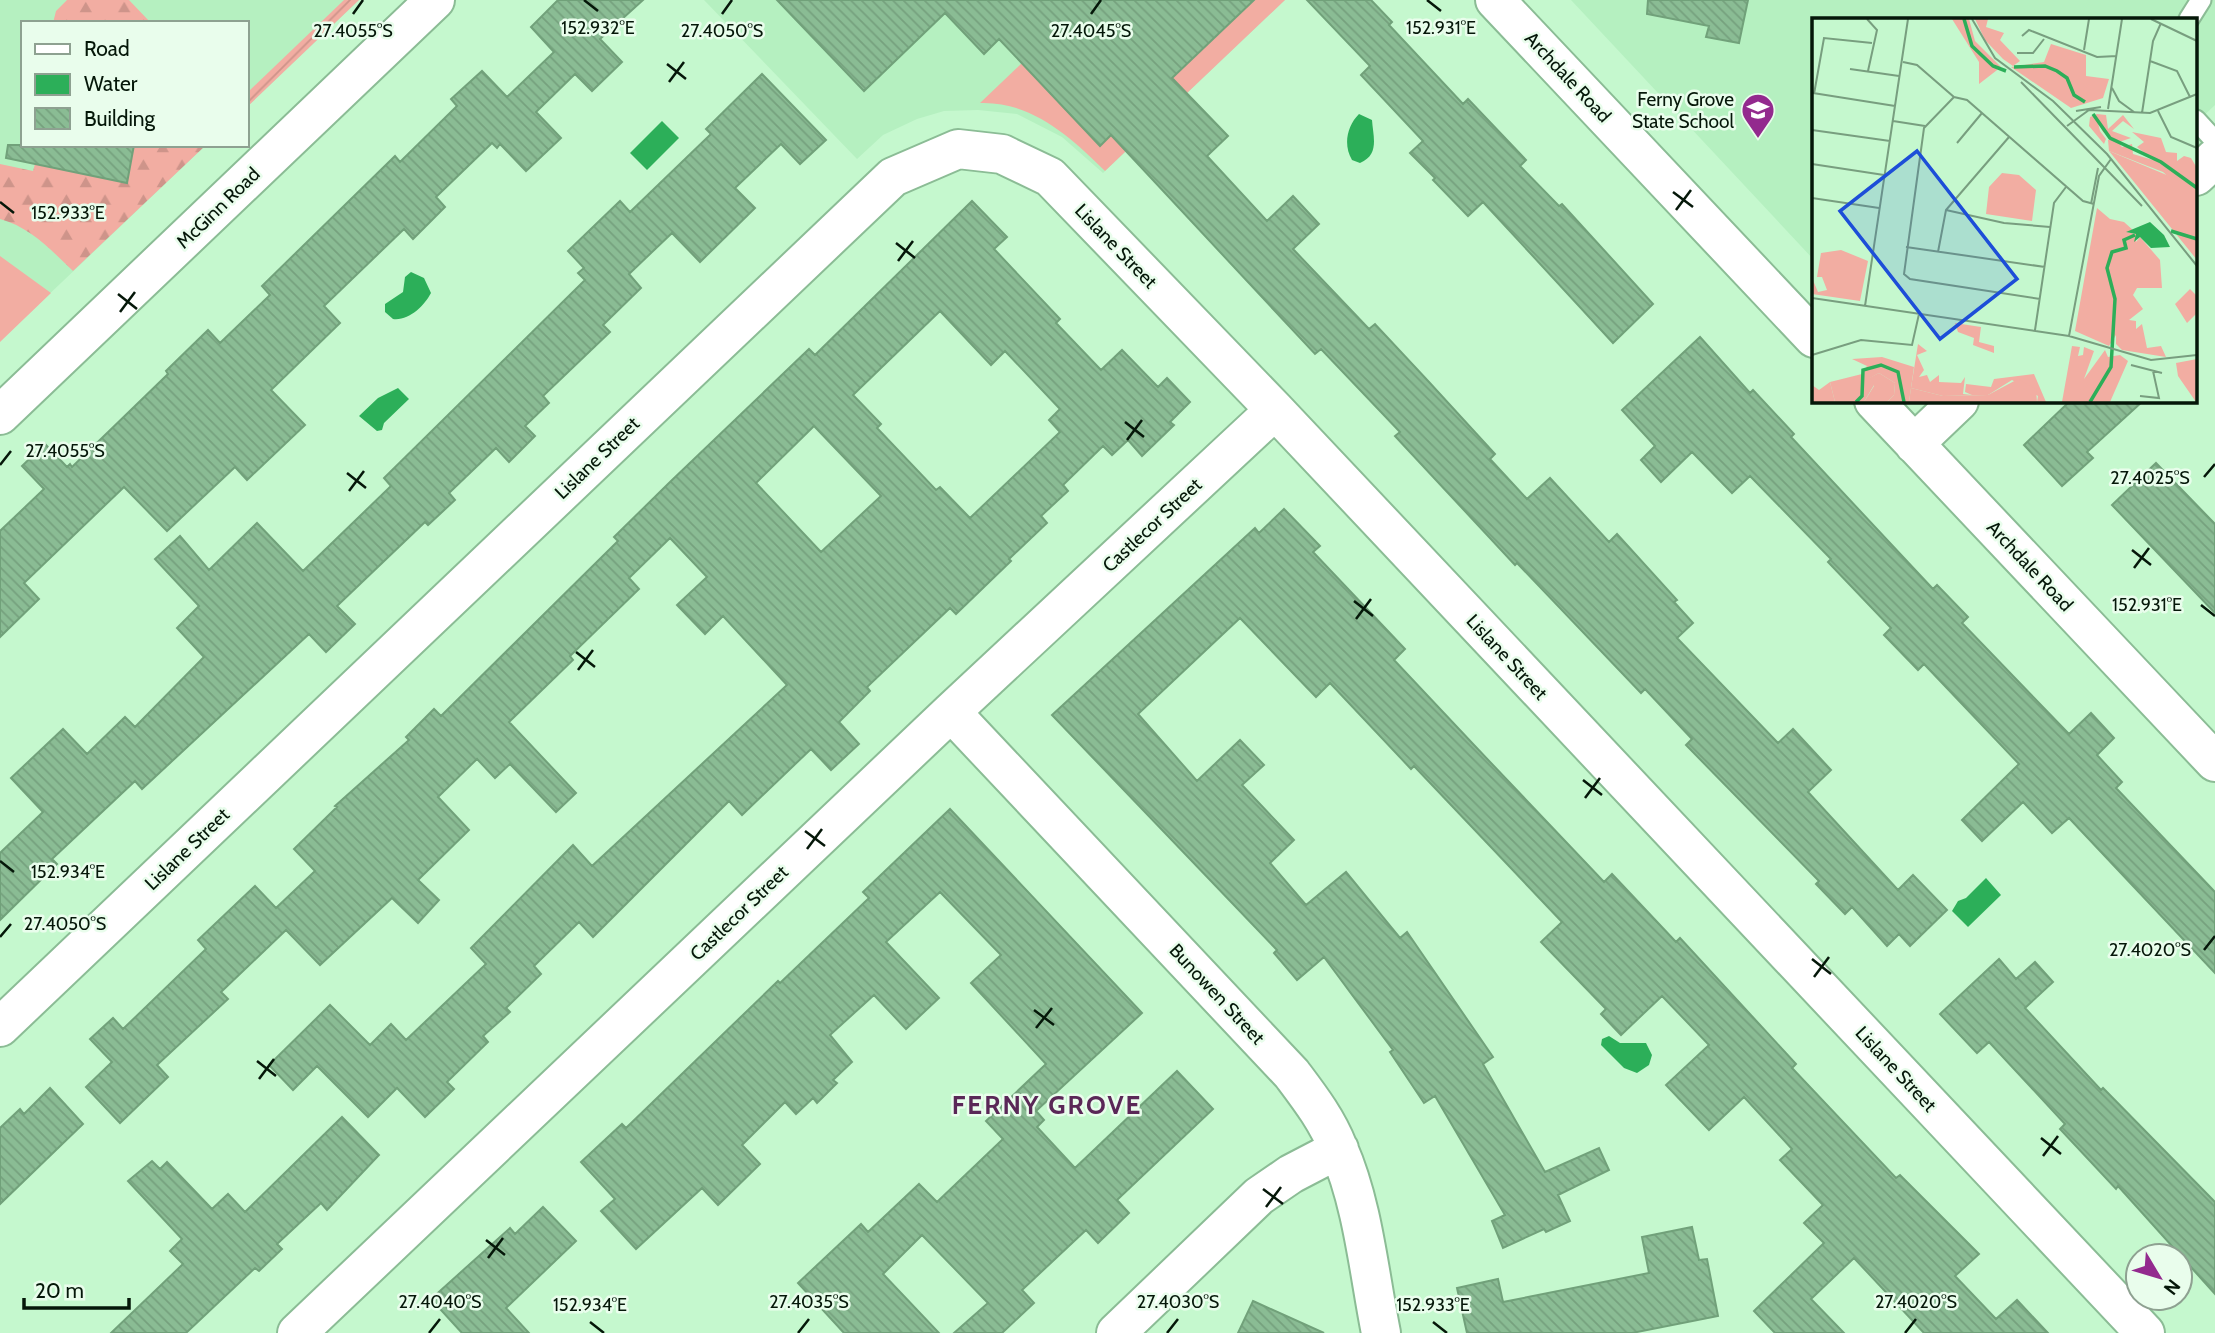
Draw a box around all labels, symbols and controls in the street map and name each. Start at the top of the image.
text: 152.932°E [561,17,635,39]
text: 152.931°E [1406,17,1476,39]
inset map [1812,18,2198,402]
text: 27.4055°S [313,20,393,42]
text: 27.4050°S [681,20,763,42]
text: 27.4045°S [1051,20,1131,42]
legend [21,21,248,147]
street label: Archdale Road [1520,27,1616,127]
text: Road [84,36,130,61]
text: Water [84,71,138,96]
place label: Ferny Grove State School [1632,88,1735,133]
school or university icon: Ferny Grove State School [1739,91,1777,140]
text: Building [84,106,156,131]
street label: McGinn Road [172,163,264,253]
street label: Lislane Street [1070,199,1162,293]
text: 152.933°E [31,202,105,224]
street label: Lislane Street [550,412,644,504]
text: 27.4055°S [25,440,105,462]
text: 27.4025°S [2110,467,2190,489]
street label: Castlecor Street [1098,473,1207,577]
street label: Archdale Road [1982,516,2078,616]
text: 152.931°E [2112,594,2182,616]
street label: Lislane Street [1462,609,1553,705]
street label: Lislane Street [140,803,234,895]
street label: Castlecor Street [685,860,793,965]
text: 152.934°E [31,861,105,883]
text: 27.4050°S [24,913,106,935]
street label: Bunowen Street [1164,939,1270,1050]
text: 27.4020°S [2109,939,2191,961]
street label: Lislane Street [1851,1021,1942,1117]
district label: FERNY GROVE [952,1089,1142,1121]
north arrow [2124,1242,2194,1312]
scale bar [24,1266,130,1310]
text: N [2159,1275,2185,1300]
text: 20 m [35,1278,84,1303]
text: 27.4040°S [398,1291,482,1313]
text: 27.4035°S [769,1291,849,1313]
text: 27.4030°S [1137,1291,1219,1313]
text: 27.4020°S [1875,1291,1957,1313]
text: 152.934°E [553,1294,627,1316]
text: 152.933°E [1396,1294,1470,1316]

